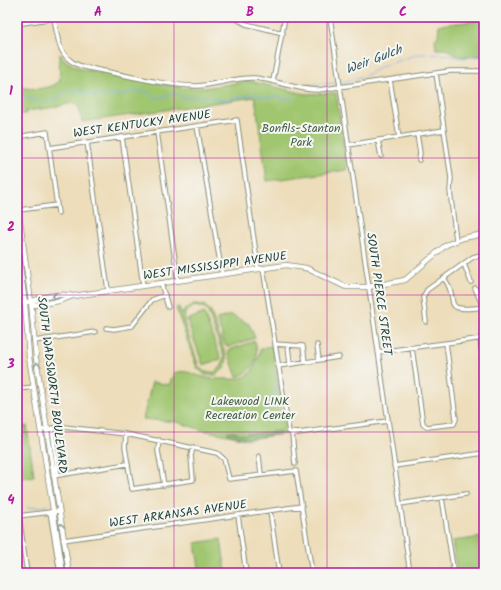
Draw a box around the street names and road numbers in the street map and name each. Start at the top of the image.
street label: WEST KENTUCKY AVENUE [72,105,213,143]
street label: SOUTH PIERCE STREET [361,231,397,358]
street label: WEST MISSISSIPPI AVENUE [142,246,289,285]
street label: SOUTH WADSWORTH BOULEVARD [32,295,72,475]
street label: WEST ARKANSAS AVENUE [108,495,249,533]

